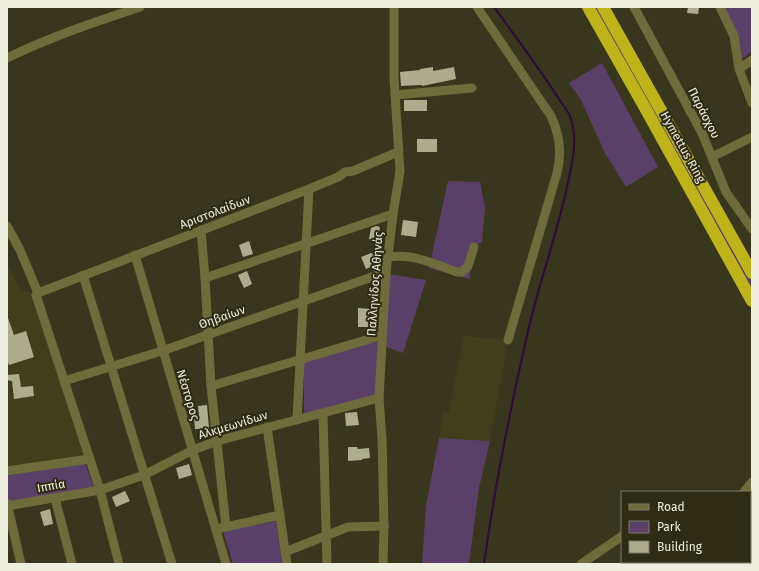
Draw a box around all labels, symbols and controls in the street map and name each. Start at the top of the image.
street label: Παράσχου [685,85,723,141]
street label: Hymettus Ring [658,109,709,186]
street label: Αριστολαίδων [178,192,253,232]
street label: Παλληνίδος Αθηνάς [364,231,386,337]
street label: Θηβαίων [197,302,247,331]
street label: Νέστορος [174,368,202,422]
street label: Αλκμεωνίδων [197,408,270,442]
street label: Ιππία [36,477,66,495]
legend [621,491,751,563]
text: Road [657,500,685,514]
text: Park [657,520,681,534]
text: Building [657,540,703,554]

